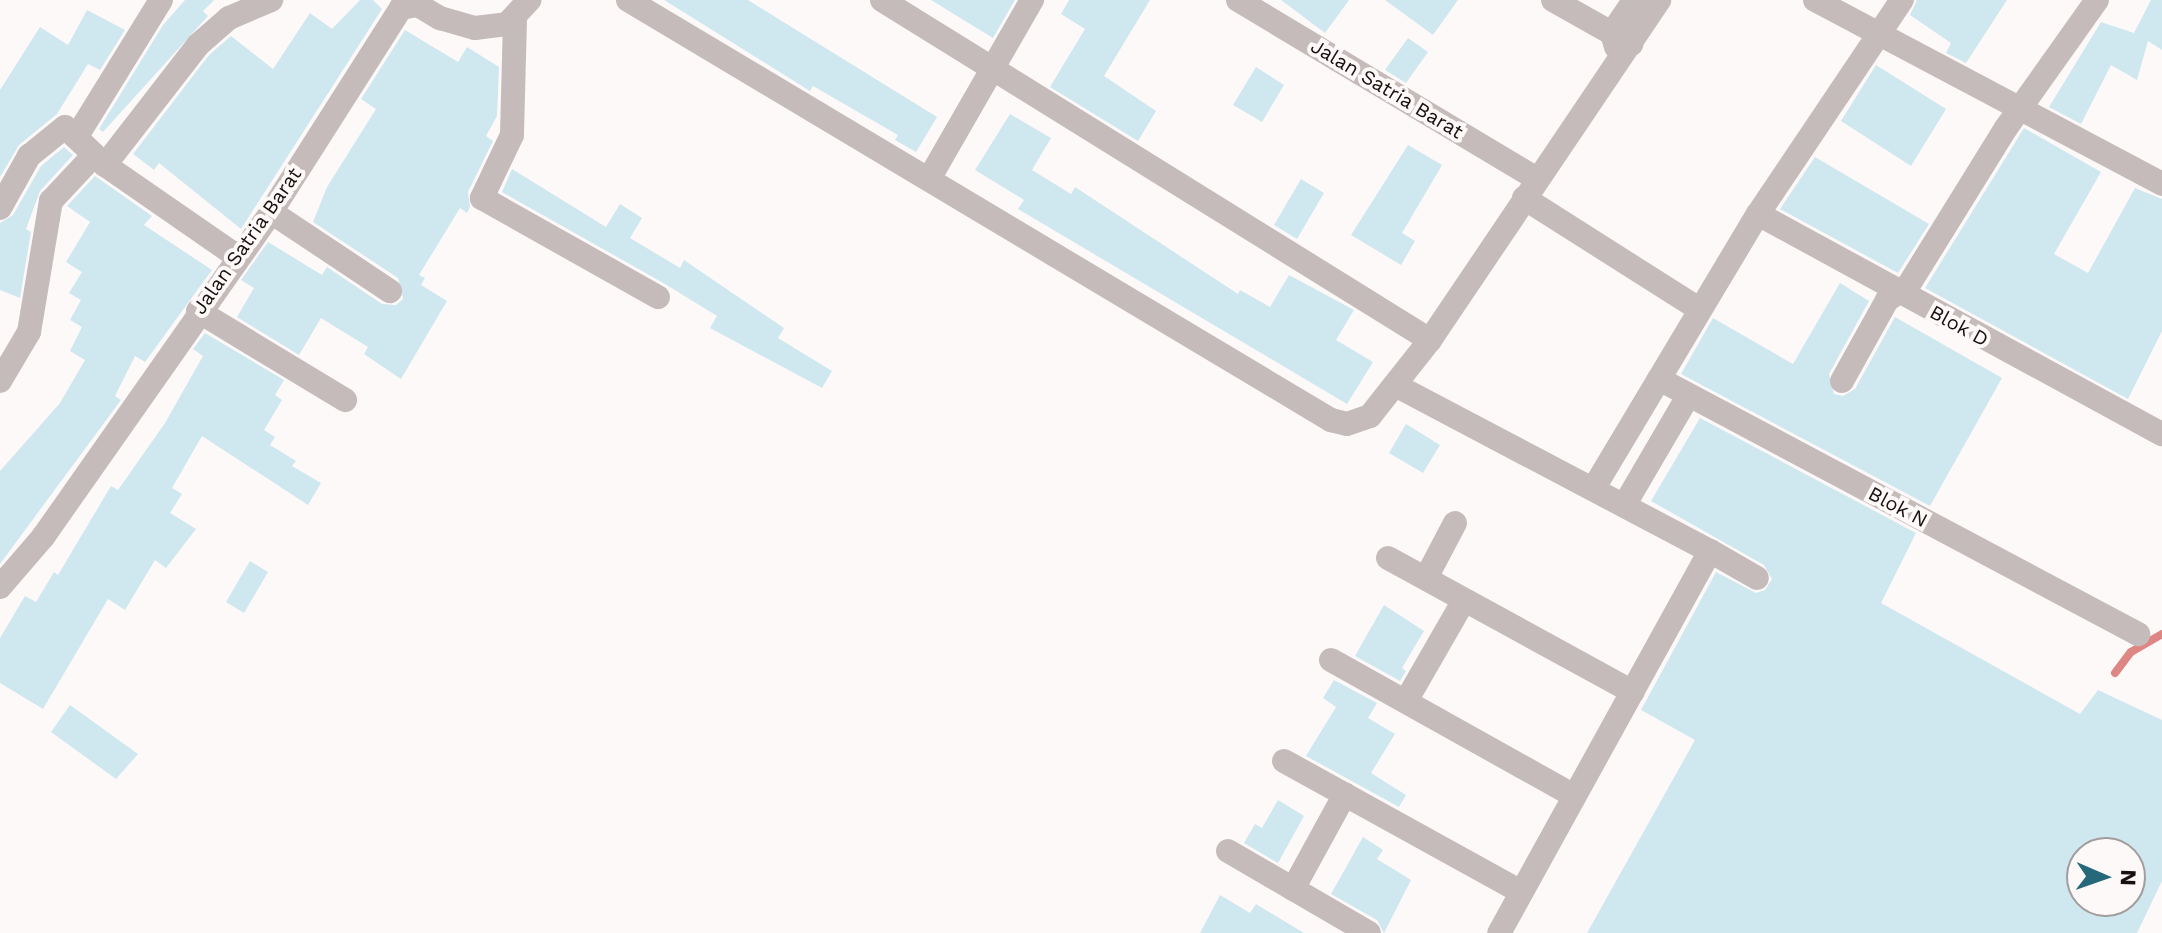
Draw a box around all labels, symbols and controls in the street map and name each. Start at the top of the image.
street label: Jalan Satria Barat [1306,34,1468,144]
street label: Jalan Satria Barat [187,163,307,319]
street label: Blok D [1925,300,1993,352]
street label: Blok N [1864,481,1932,533]
north arrow [2066,837,2146,917]
text: N [2116,869,2141,886]

